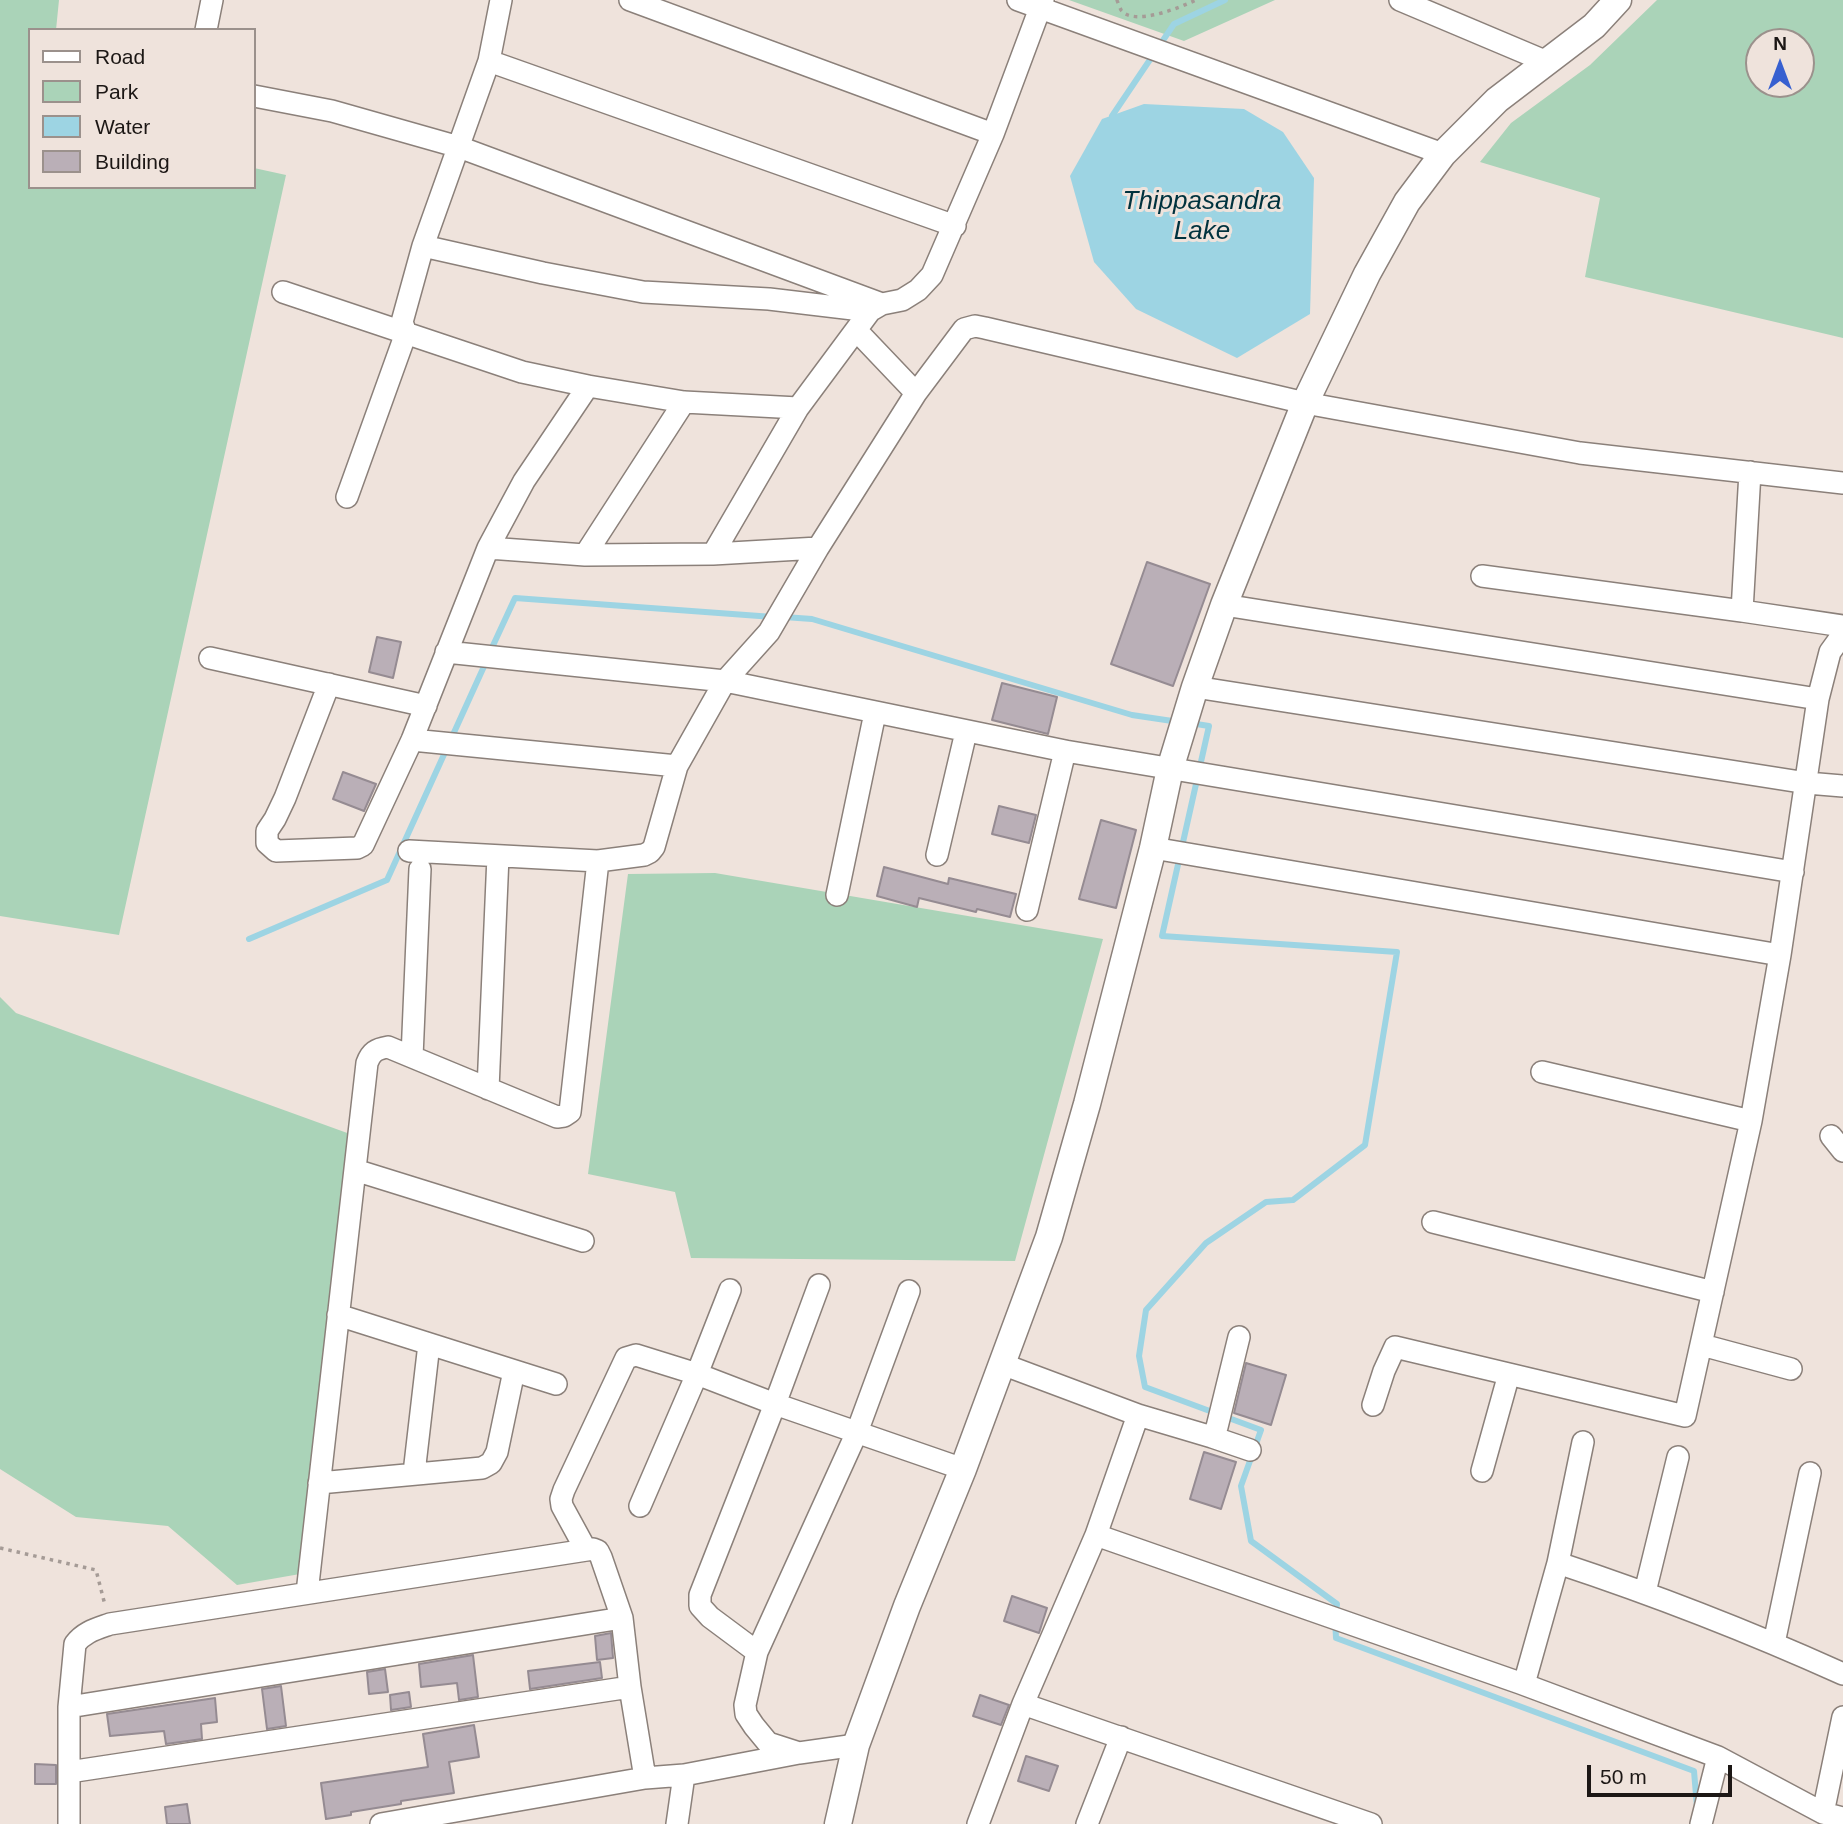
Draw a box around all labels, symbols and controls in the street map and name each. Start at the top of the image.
legend [28,28,256,189]
north arrow [1745,28,1815,98]
text: N [1773,33,1787,54]
text: Road [95,45,145,68]
text: Park [95,80,138,103]
text: Water [95,115,150,138]
text: Building [95,150,170,173]
water label: Thippasandra Lake [1123,186,1281,248]
scale bar [1591,1750,1736,1794]
text: 50 m [1600,1765,1647,1788]

